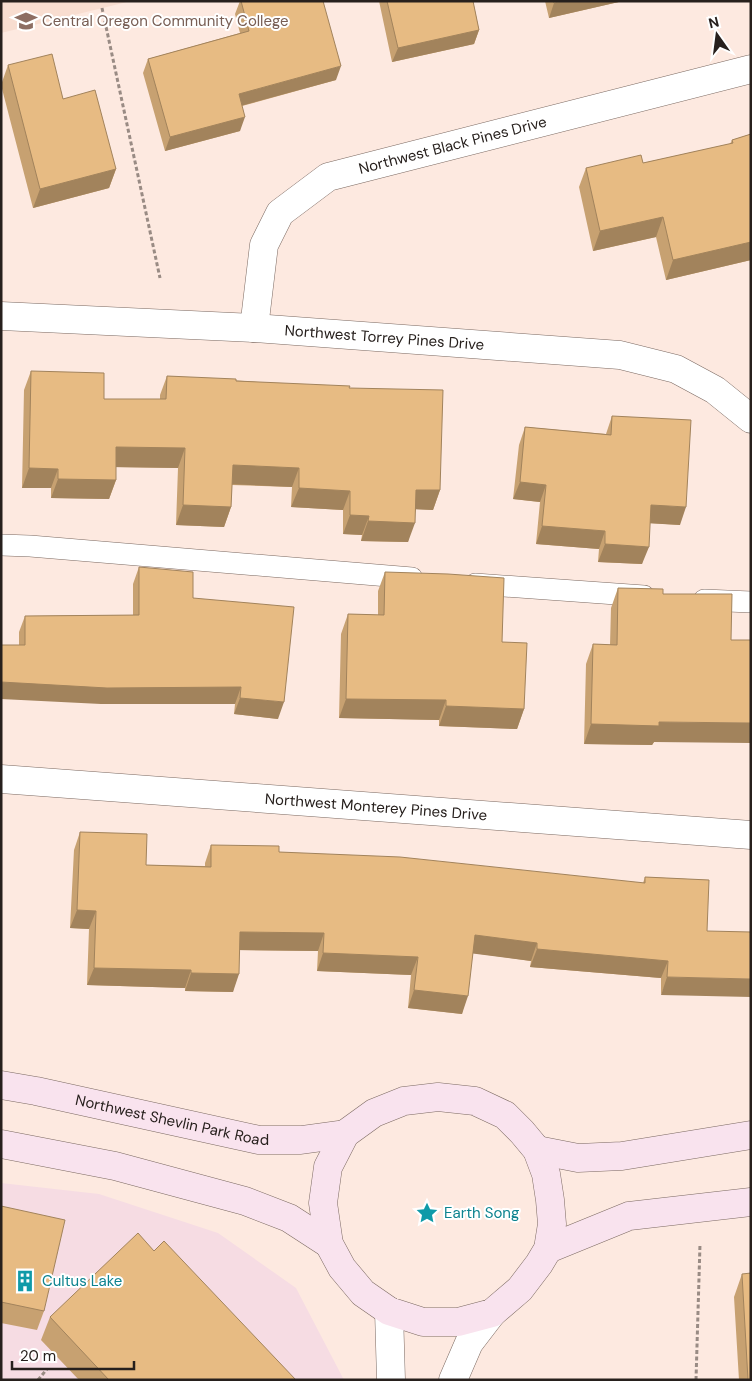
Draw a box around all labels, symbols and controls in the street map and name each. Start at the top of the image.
school or university icon: Central Oregon Community College [13,8,39,34]
north arrow [692,10,742,60]
place label: Central Oregon Community College [42,11,289,31]
text: N [707,12,721,32]
street label: Northwest Black Pines Drive [356,112,549,179]
street label: Northwest Torrey Pines Drive [284,320,485,355]
street label: Northwest Monterey Pines Drive [264,789,488,825]
street label: Northwest Shevlin Park Road [73,1090,269,1150]
place icon: Earth Song [414,1200,440,1226]
place label: Earth Song [444,1203,519,1223]
building icon: Cultus Lake [12,1268,38,1294]
place label: Cultus Lake [42,1271,122,1291]
scale bar [12,1338,135,1370]
text: 20 m [20,1346,56,1366]

